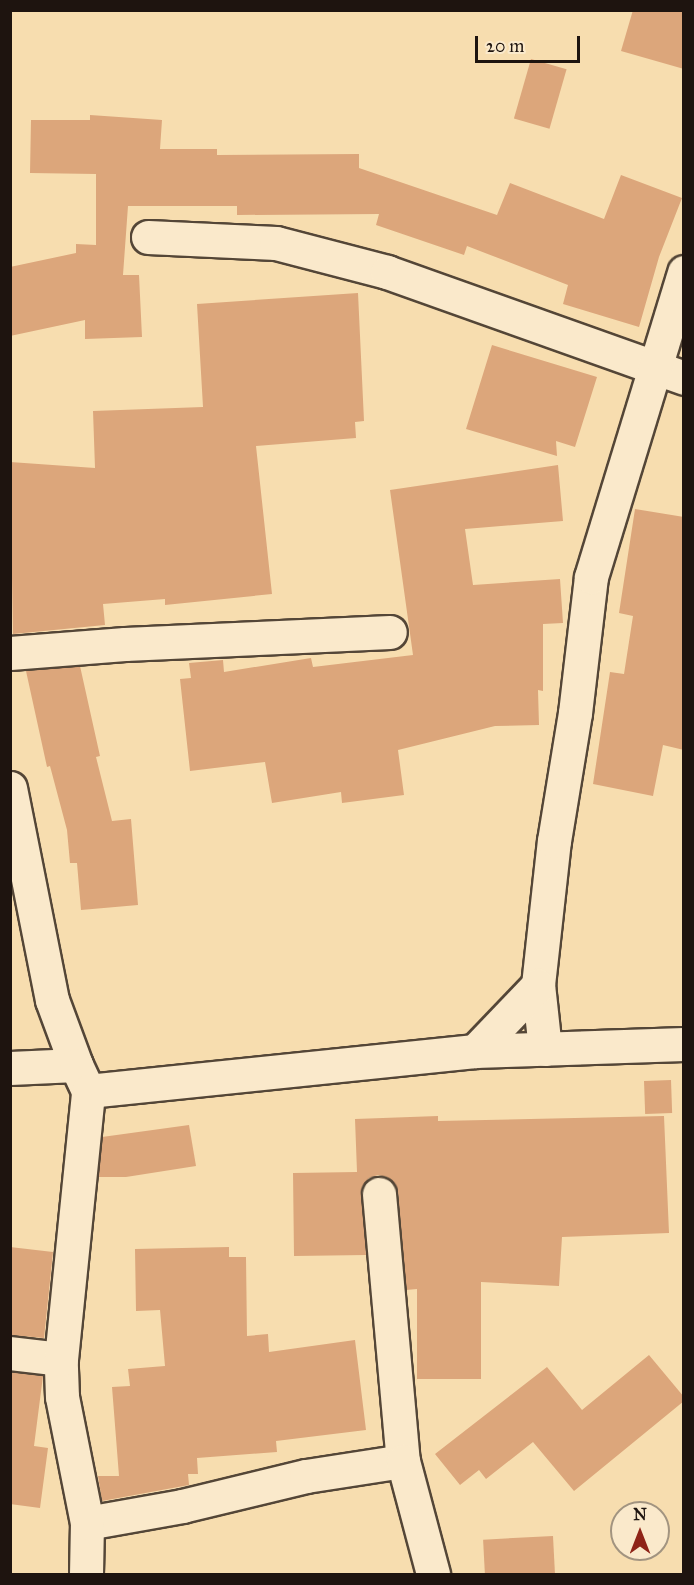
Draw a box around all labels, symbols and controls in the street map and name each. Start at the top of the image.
scale bar [478,24,583,62]
text: 20 m [486,35,524,57]
north arrow [610,1501,670,1561]
text: N [633,1505,647,1524]

